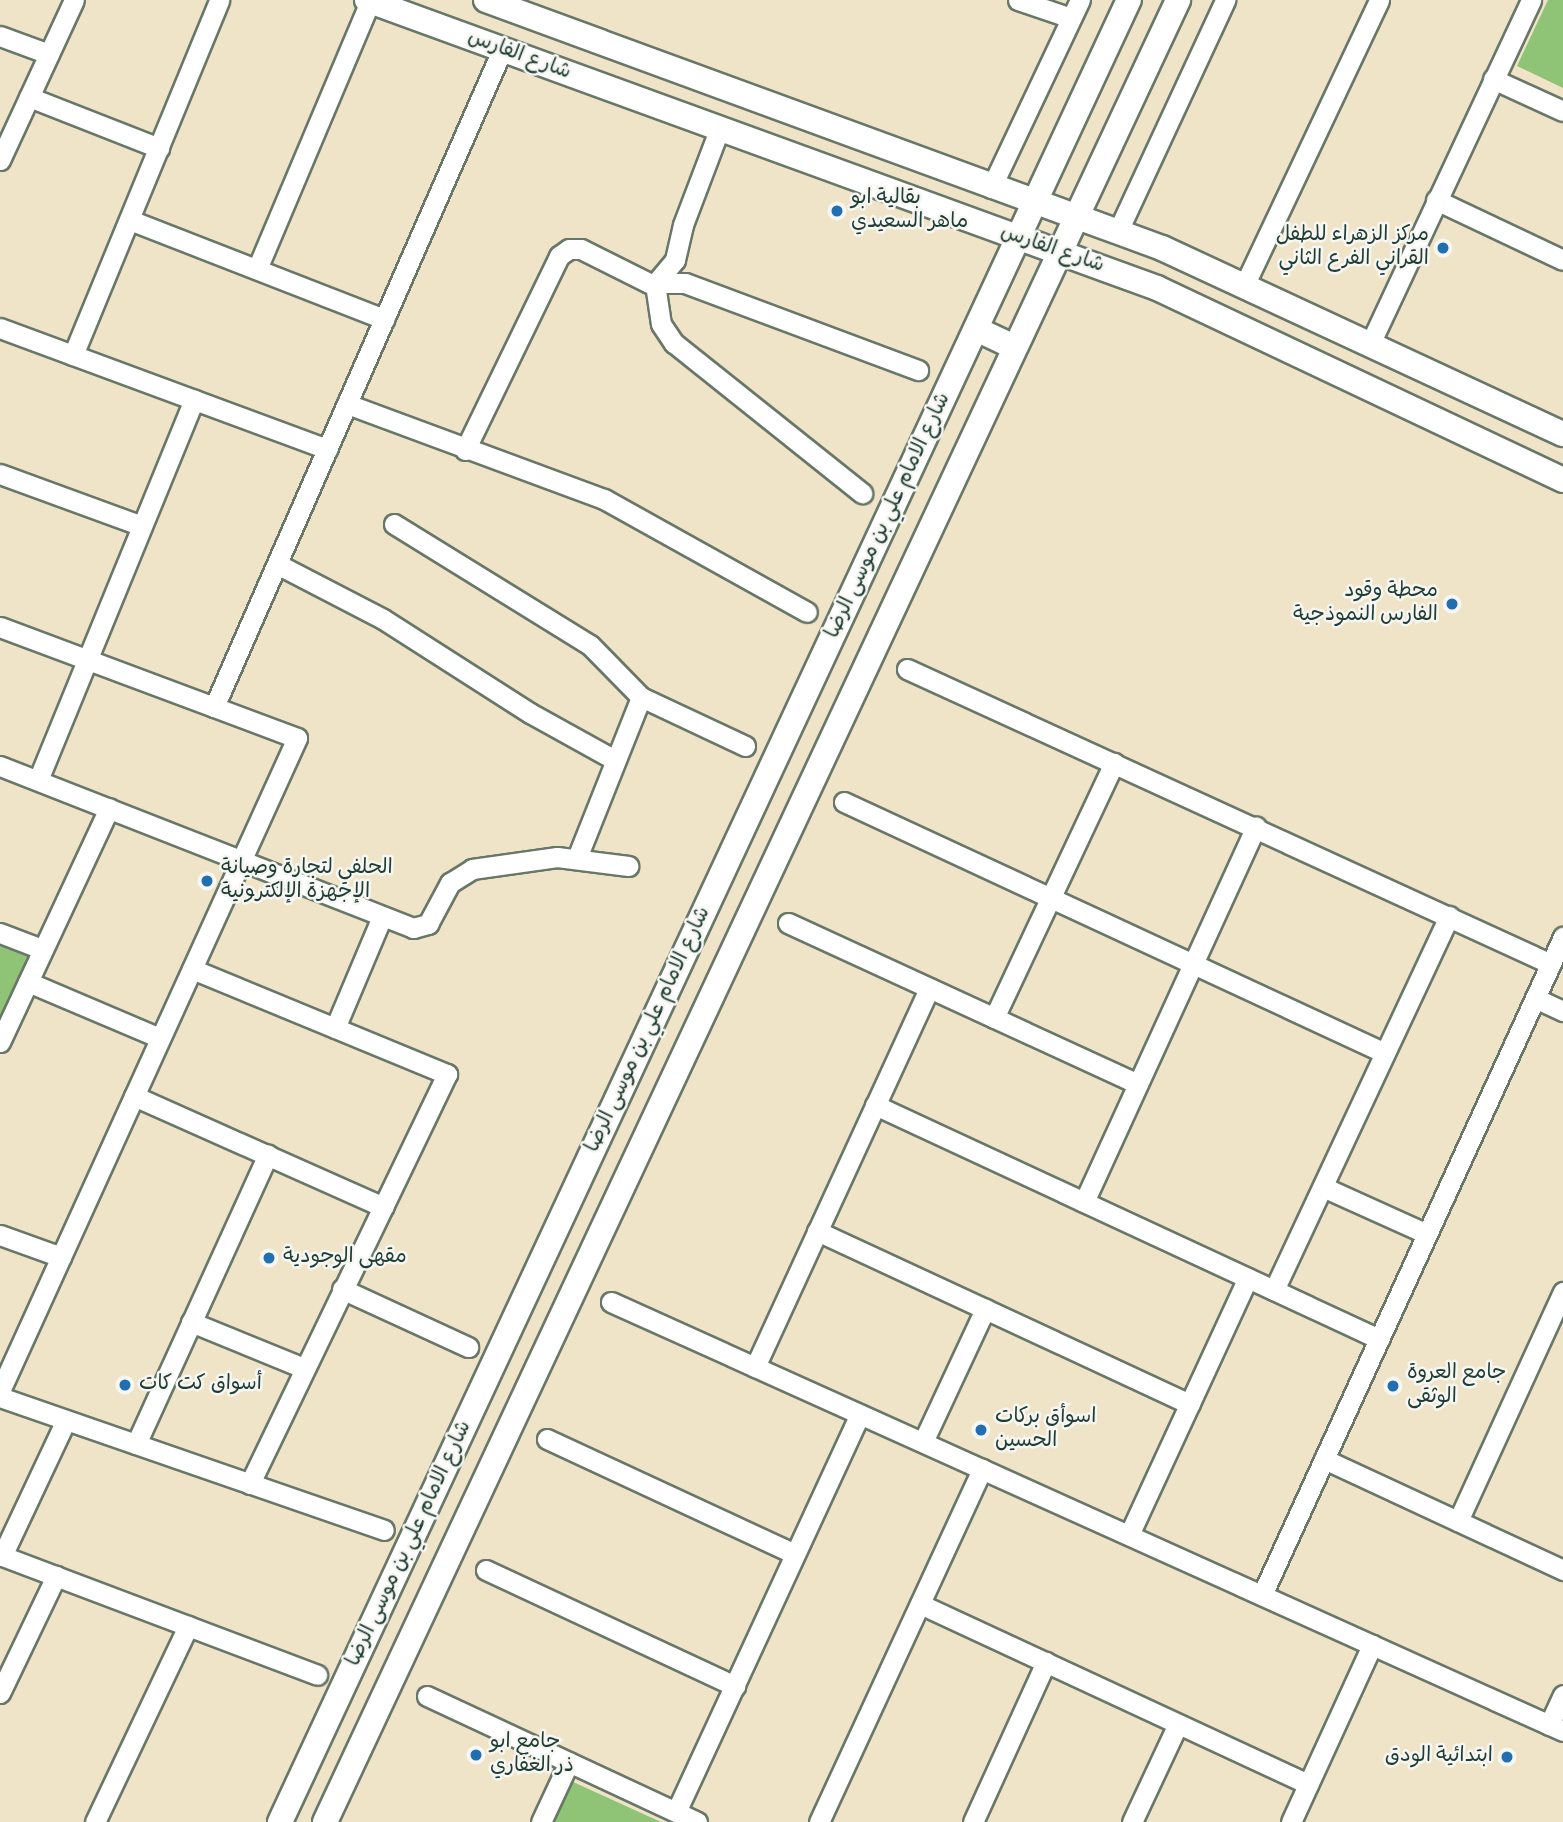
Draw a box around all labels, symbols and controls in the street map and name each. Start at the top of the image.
street label: شارع الفارس [464,26,574,86]
place label: بقالية ابو ماهر السعيدي [851,186,968,236]
marker: بقالية ابو ماهر السعيدي [829,203,845,219]
street label: شارع الفارس [997,220,1107,280]
place label: مركز الزهراء للطفل القراني الفرع الثاني [1276,223,1429,273]
marker: مركز الزهراء للطفل القراني الفرع الثاني [1435,240,1451,256]
street label: شارع الامام علي بن موسى الرضا [821,389,957,643]
place label: محطة وقود الفارس النموذجية [1293,579,1438,629]
marker: محطة وقود الفارس النموذجية [1444,596,1460,612]
place label: الحلفي لتجارة وصيانة الإجهزة الإلكترونية [221,856,393,906]
marker: الحلفي لتجارة وصيانة الإجهزة الإلكترونية [199,873,215,889]
street label: شارع الامام علي بن موسى الرضا [581,903,717,1157]
place label: مقهى الوجودية [283,1245,407,1271]
marker: مقهى الوجودية [261,1250,277,1266]
place label: جامع العروة الوثقى [1407,1361,1506,1411]
place label: أسواق كت كات [139,1372,262,1398]
marker: أسواق كت كات [117,1377,133,1393]
marker: جامع العروة الوثقى [1385,1378,1401,1394]
place label: اسوأق بركات الحسين [995,1405,1097,1455]
street label: شارع الامام علي بن موسى الرضا [342,1417,478,1671]
marker: اسوأق بركات الحسين [973,1422,989,1438]
place label: جامع ابو ذر الغفاري [490,1730,574,1780]
place label: ابتدائية الودق [1385,1744,1493,1770]
marker: جامع ابو ذر الغفاري [468,1747,484,1763]
marker: ابتدائية الودق [1499,1749,1515,1765]

